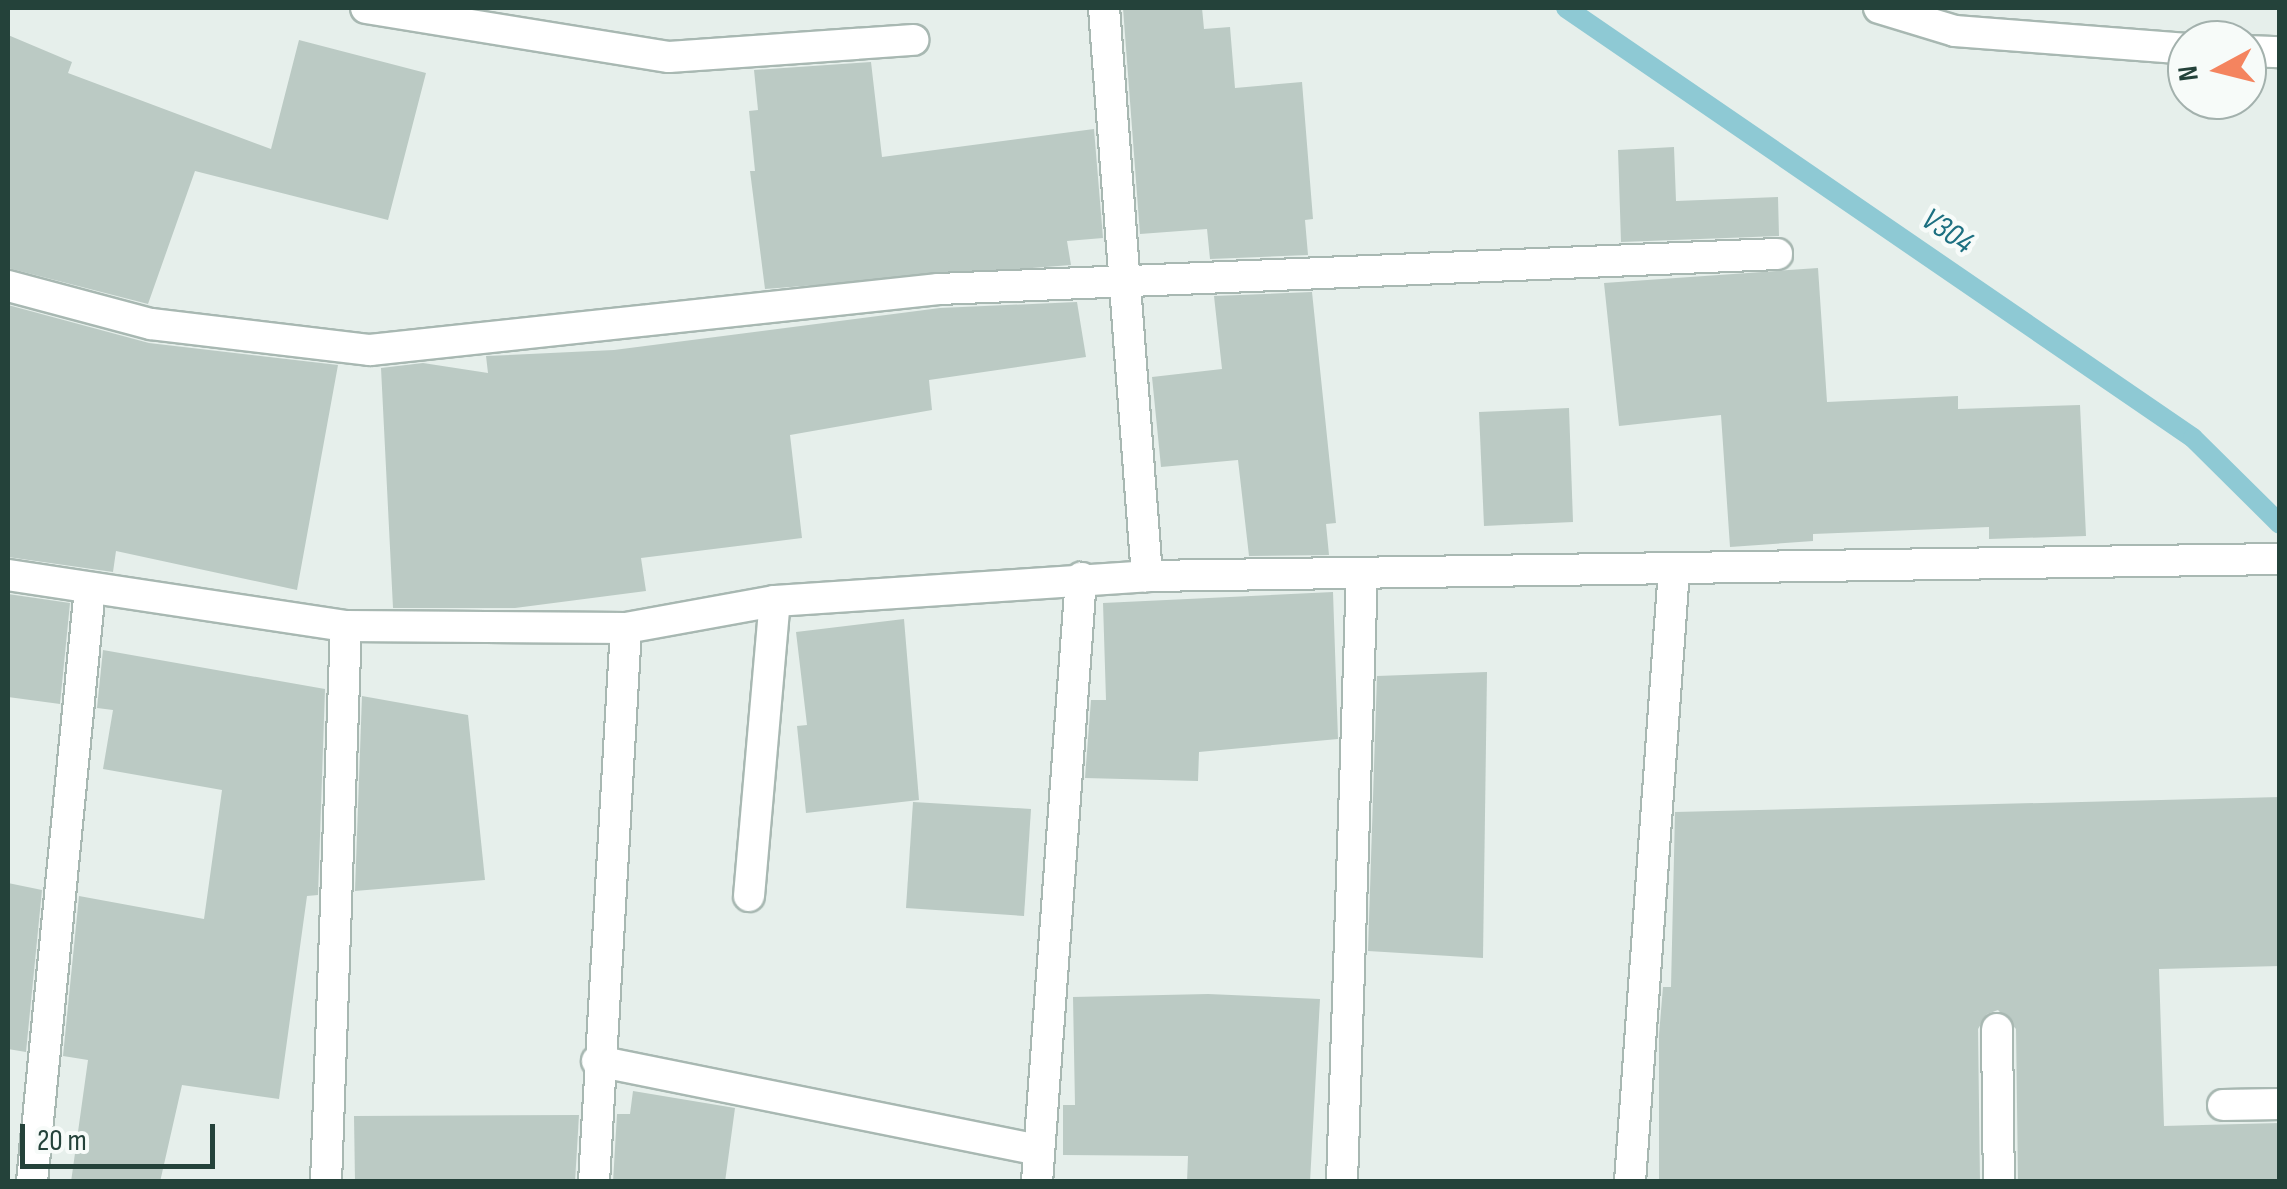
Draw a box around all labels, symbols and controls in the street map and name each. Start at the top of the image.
north arrow [2167,20,2267,120]
text: N [2171,64,2206,83]
water label: V304 [1914,201,1980,263]
scale bar [25,1104,220,1166]
text: 20 m [37,1123,87,1159]

